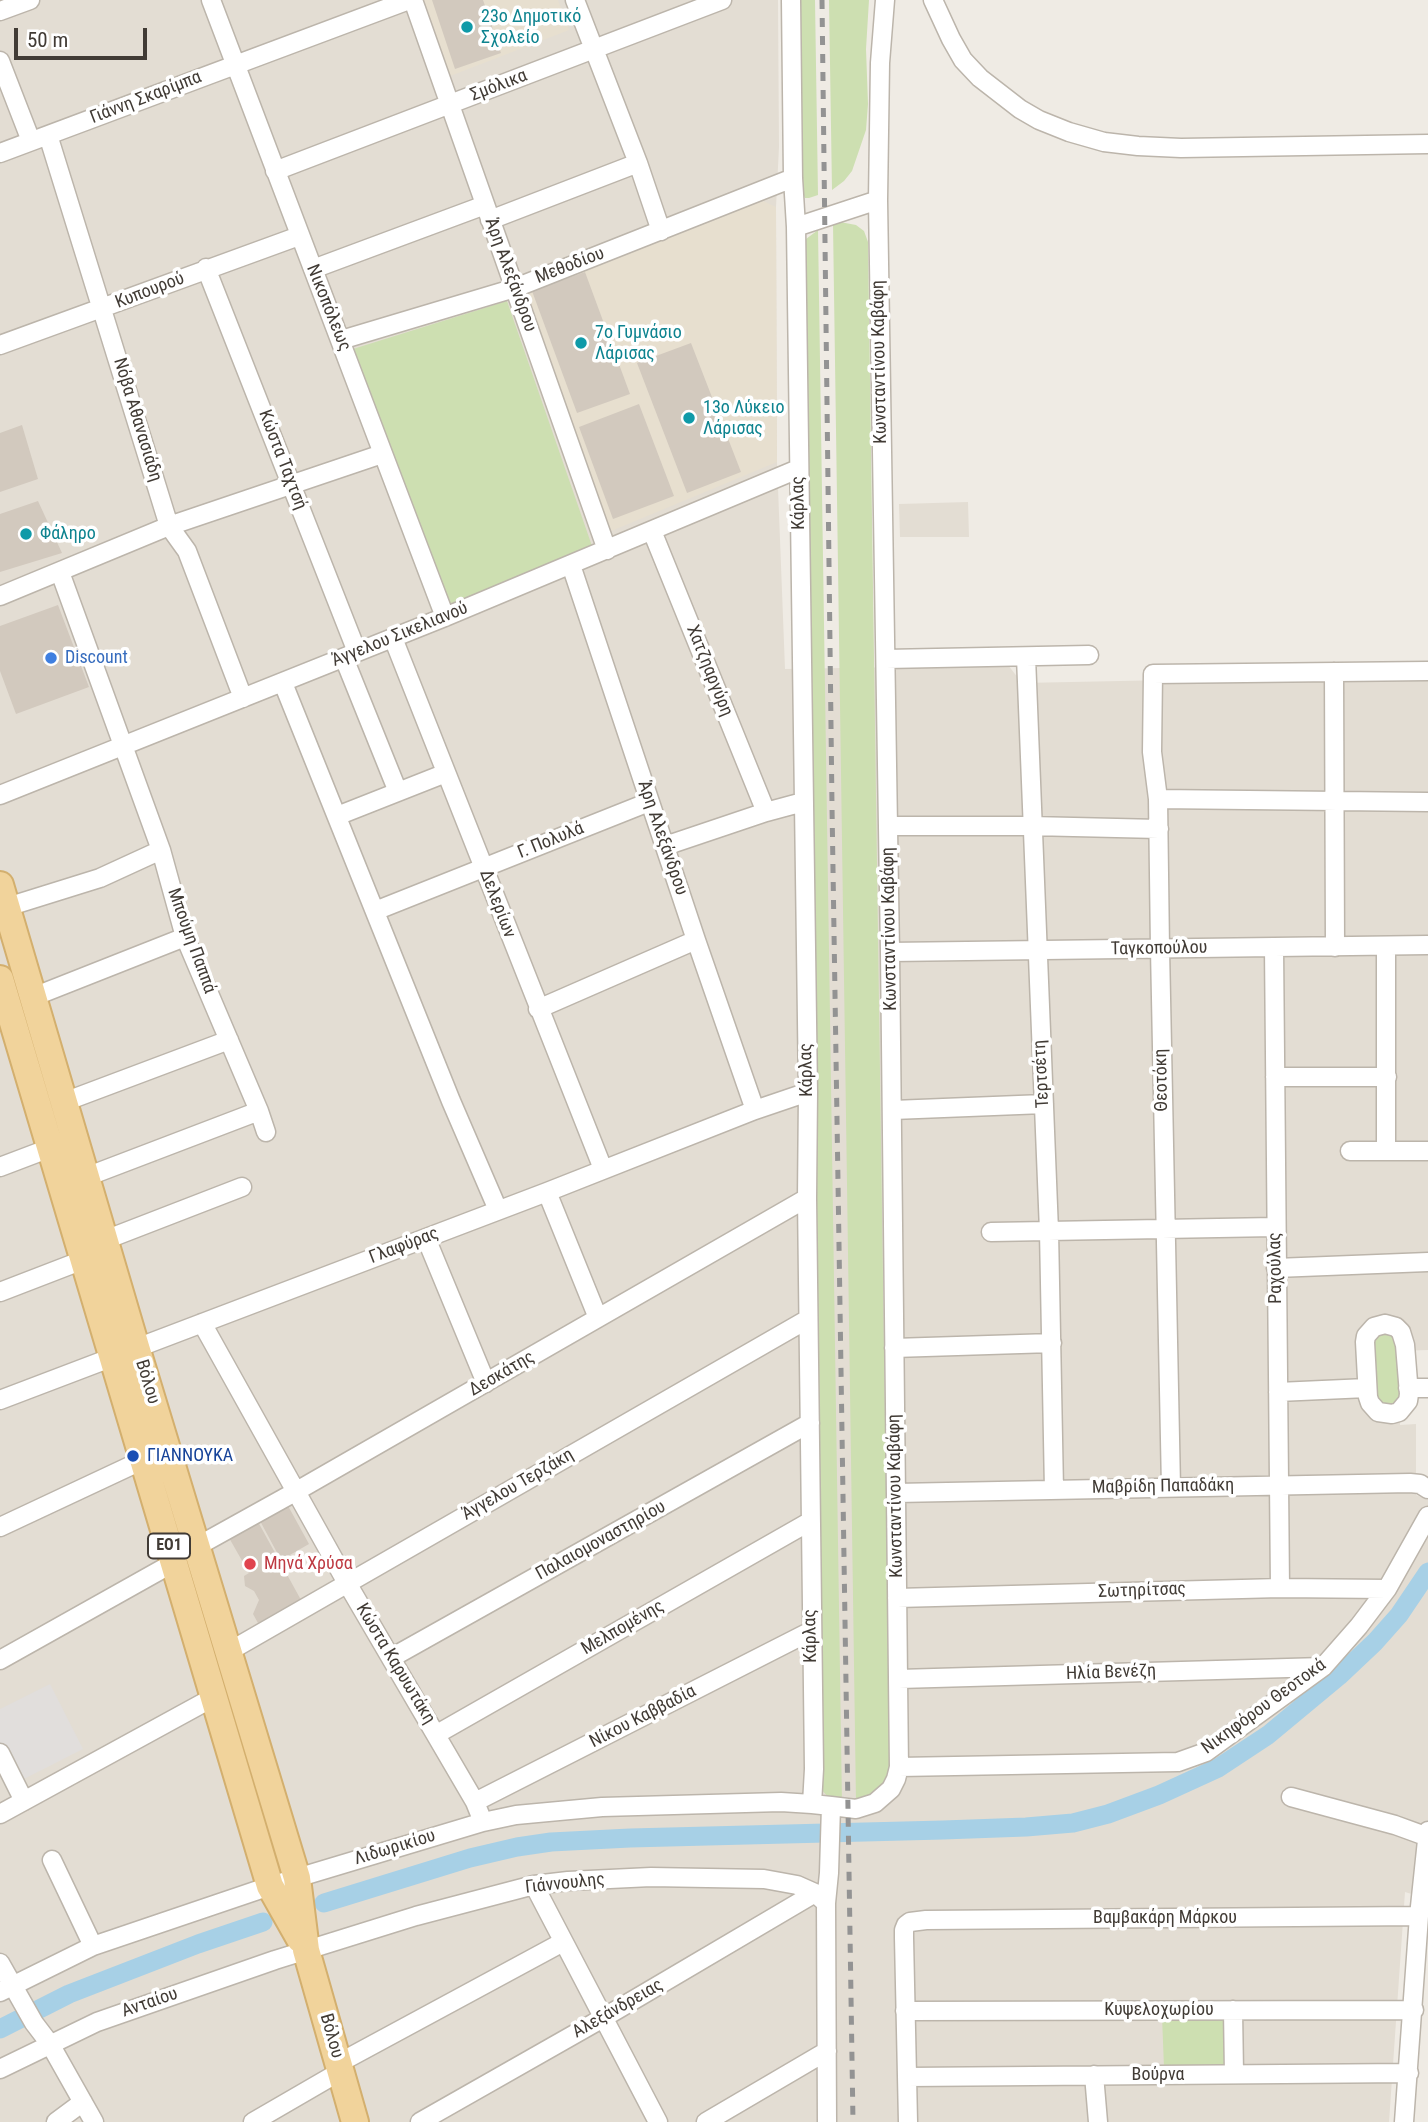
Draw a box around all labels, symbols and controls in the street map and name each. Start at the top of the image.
place label: 23ο Δημοτικό Σχολείο [481,6,581,48]
scale bar [18,14,150,58]
marker: 23ο Δημοτικό Σχολείο [459,19,475,35]
text: 50 m [27,28,68,52]
street label: Σμόλικα [468,65,530,107]
street label: Γιάννη Σκαρίμπα [87,67,205,129]
street label: Άρη Αλεξάνδρου [479,215,541,335]
street label: Μεθοδίου [532,243,608,289]
street label: Νικοπόλεως [301,262,355,354]
street label: Κυπουρού [113,268,187,314]
street label: Κωνσταντίνου Καβάφη [868,280,892,444]
place label: 7ο Γυμνάσιο Λάρισας [595,322,682,364]
marker: 7ο Γυμνάσιο Λάρισας [573,335,589,351]
street label: Νόβα Αθανασιάδη [108,355,166,485]
place label: 13ο Λύκειο Λάρισας [703,397,785,440]
street label: Κώστα Ταχτσή [253,407,311,513]
marker: 13ο Λύκειο Λάρισας [681,410,697,426]
street label: Κάρλας [788,476,810,530]
place label: Φάληρο [40,523,96,545]
marker: Φάληρο [18,526,34,542]
street label: Άγγελου Σικελιανού [329,598,471,672]
street label: Χατζηαργύρη [681,622,737,720]
place label: Discount [65,647,128,669]
marker: Discount [43,650,59,666]
street label: Άρη Αλεξάνδρου [632,778,692,898]
street label: Γ. Πολυλά [515,818,587,864]
street label: Κωνσταντίνου Καβάφη [878,847,902,1011]
street label: Δελερίων [474,867,520,941]
street label: Μπούμη Παππά [162,885,220,997]
street label: Ταγκοπούλου [1110,937,1208,961]
street label: Τερτσέτη [1029,1039,1055,1109]
street label: Κάρλας [796,1043,818,1097]
street label: Θεοτόκη [1151,1048,1173,1112]
street label: Γλαφύρας [366,1223,442,1269]
street label: Ραχούλας [1265,1232,1287,1304]
street label: Δεσκάτης [465,1347,539,1401]
street label: Βόλου [130,1357,164,1407]
street label: Κωνσταντίνου Καβάφη [884,1414,908,1578]
street label: Άγγελου Τερζάκη [458,1444,578,1526]
place label: ΓΙΑΝΝΟΥΚΑ [147,1445,233,1467]
marker: ΓΙΑΝΝΟΥΚΑ [125,1448,141,1464]
street label: Μαβρίδη Παπαδάκη [1092,1475,1234,1499]
street label: Παλαιομοναστηρίου [532,1496,670,1586]
road number: ΕΟ1 [148,1534,190,1558]
place label: Μηνά Χρύσα [264,1553,353,1575]
marker: Μηνά Χρύσα [242,1556,258,1572]
street label: Σωτηρίτσας [1098,1579,1186,1603]
street label: Μελπομένης [578,1596,668,1660]
street label: Κώστα Καρυωτάκη [351,1600,439,1728]
street label: Κάρλας [800,1609,822,1663]
street label: Νικηφόρου Θεοτοκά [1198,1655,1330,1759]
street label: Ηλία Βενέζη [1066,1661,1156,1685]
street label: Νίκου Καββαδία [586,1681,700,1753]
street label: Λιδωρικίου [352,1825,438,1871]
street label: Γιάννουλης [524,1869,606,1899]
street label: Βαμβακάρη Μάρκου [1093,1907,1237,1929]
street label: Αλεξάνδρειας [569,1974,667,2044]
street label: Ανταίου [119,1983,181,2023]
street label: Κυψελοχωρίου [1104,1999,1214,2021]
street label: Βόλου [314,2011,348,2061]
street label: Βούρνα [1132,2064,1184,2086]

